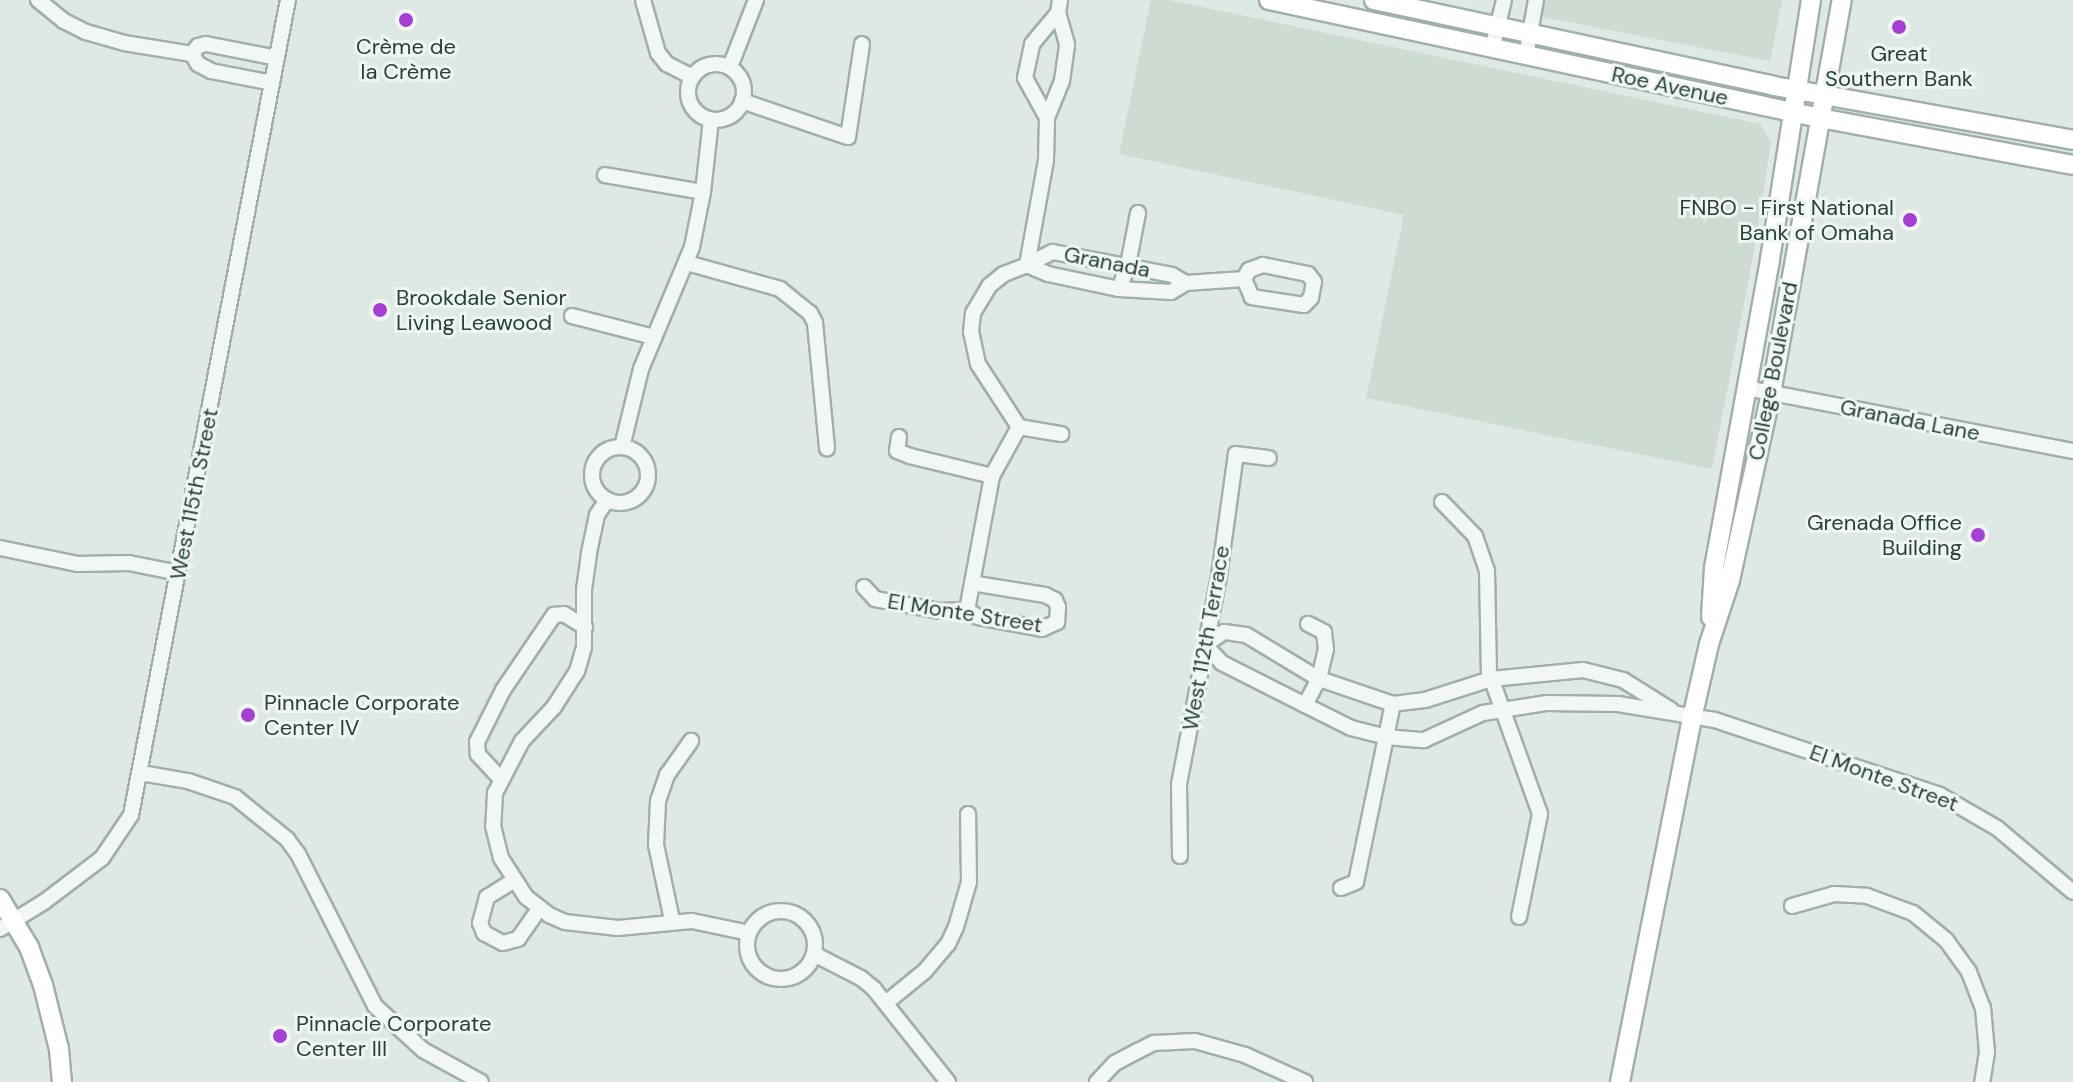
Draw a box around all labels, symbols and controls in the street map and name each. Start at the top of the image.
marker: Crème de la Crème [397,11,415,29]
marker: Great Southern Bank [1890,18,1908,36]
place label: Crème de la Crème [356,33,456,84]
place label: Great Southern Bank [1825,40,1973,92]
street label: Roe Avenue [1609,61,1731,111]
place label: FNBO - First National Bank of Omaha [1680,194,1894,246]
marker: FNBO - First National Bank of Omaha [1901,211,1919,229]
street label: Granada [1062,241,1152,283]
street label: College Boulevard [1743,279,1803,463]
place label: Brookdale Senior Living Leawood [396,284,567,336]
marker: Brookdale Senior Living Leawood [371,301,389,319]
street label: Granada Lane [1838,394,1982,446]
street label: West 115th Street [164,406,224,582]
place label: Grenada Office Building [1807,509,1962,560]
marker: Grenada Office Building [1969,526,1987,544]
street label: West 112th Terrace [1177,543,1235,733]
street label: El Monte Street [886,588,1044,638]
place label: Pinnacle Corporate Center IV [264,689,459,740]
marker: Pinnacle Corporate Center IV [239,706,257,724]
street label: El Monte Street [1806,739,1962,817]
place label: Pinnacle Corporate Center III [296,1010,491,1062]
marker: Pinnacle Corporate Center III [271,1027,289,1045]

